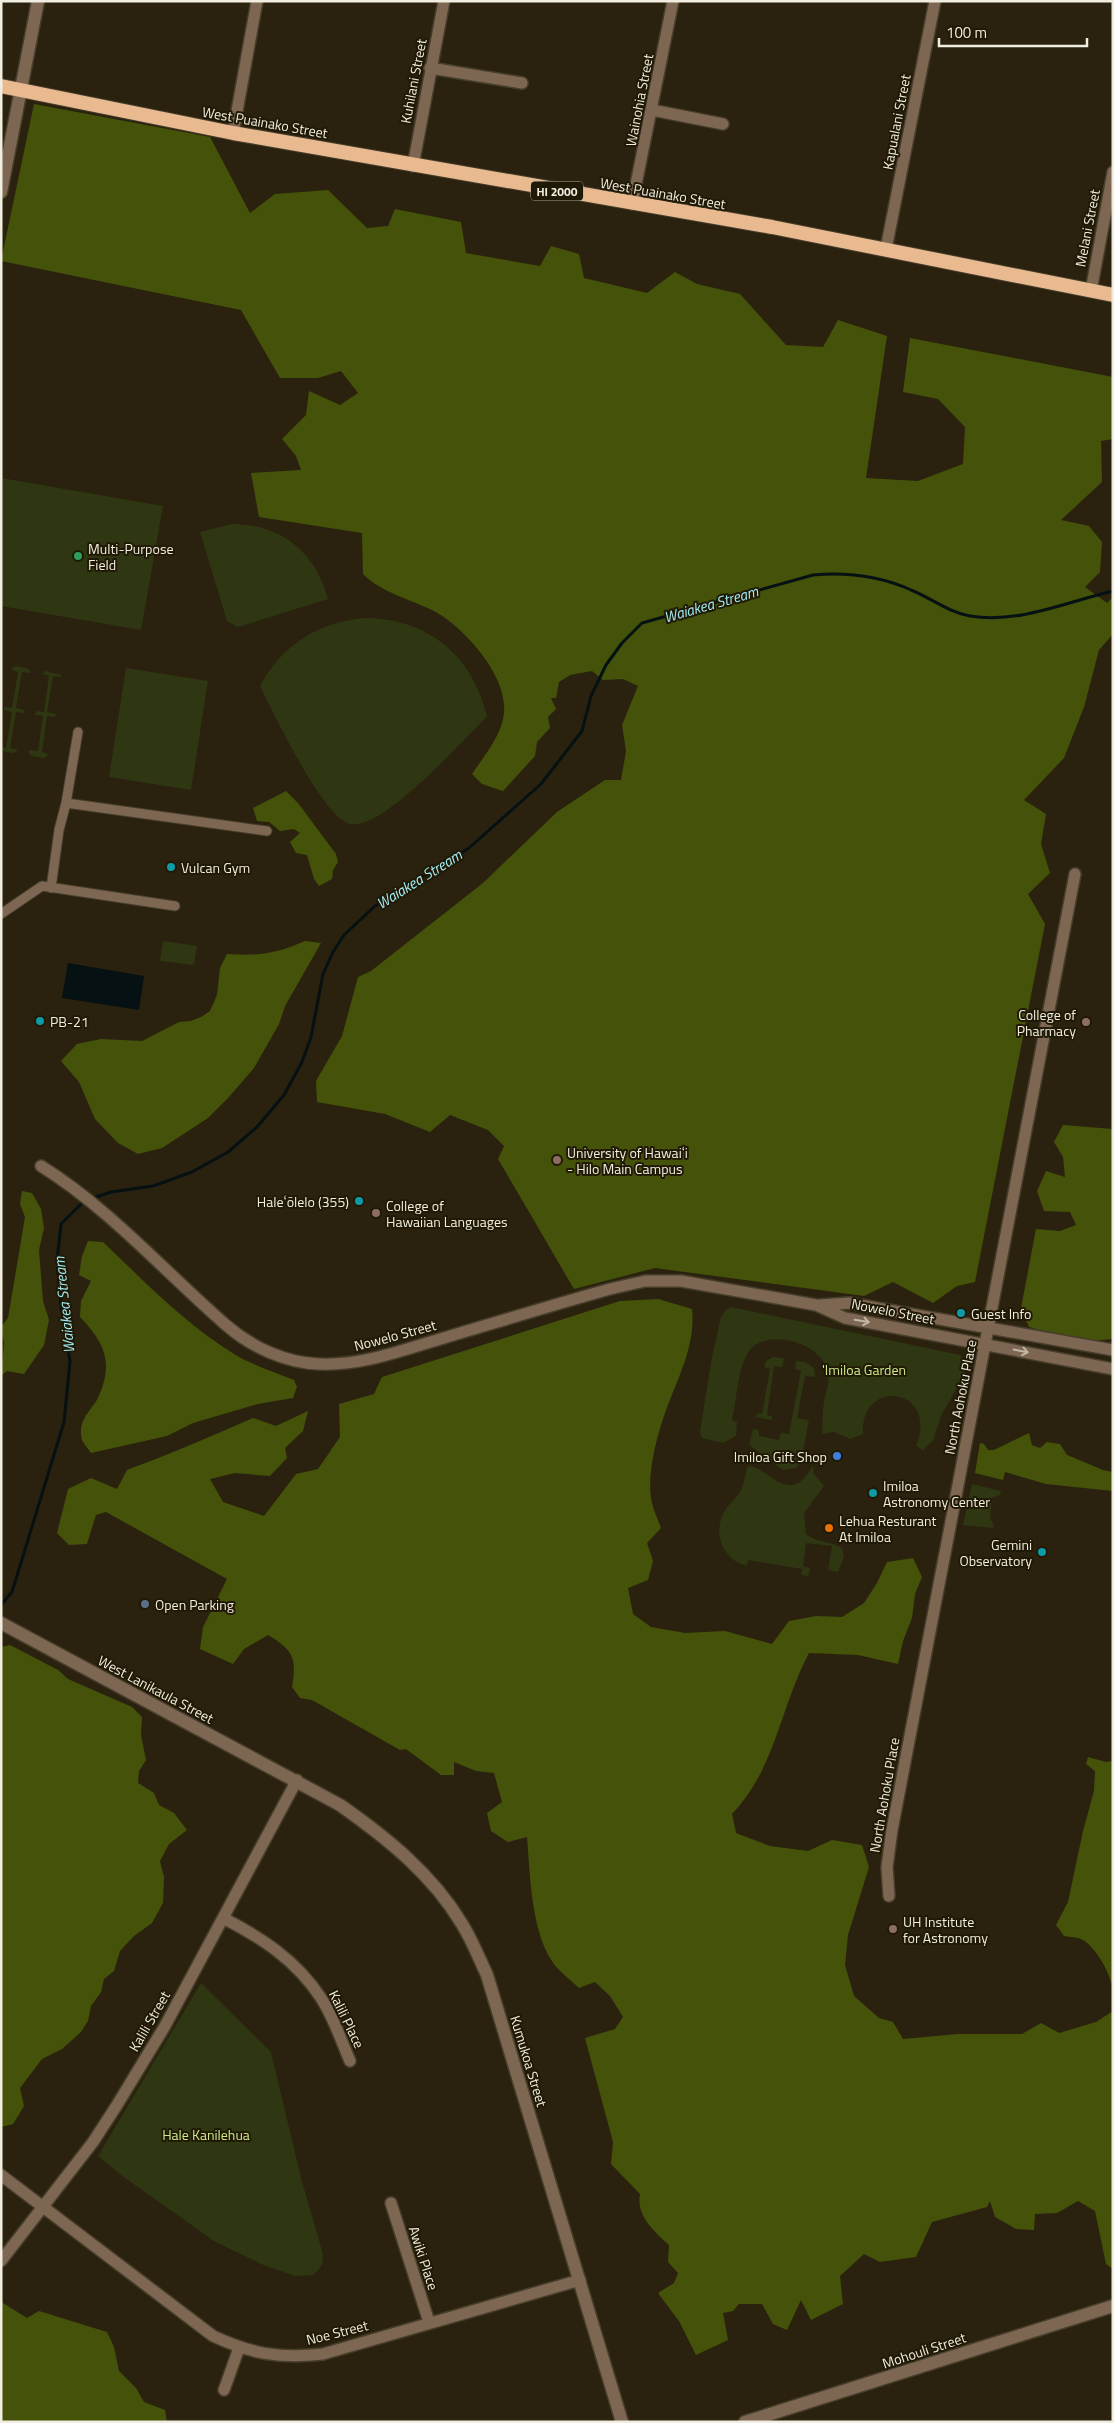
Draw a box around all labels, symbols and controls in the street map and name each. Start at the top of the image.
scale bar [939,15,1086,47]
text: 100 m [946,21,987,44]
street label: Kuhilani Street [395,37,432,125]
street label: Wainohia Street [620,52,658,148]
street label: Kapualani Street [876,72,916,172]
street label: West Puainako Street [201,101,330,143]
street label: West Puainako Street [599,172,728,214]
road number: HI 2000 [531,182,583,200]
street label: Melani Street [1069,187,1105,269]
place label: Multi-Purpose Field [88,538,173,575]
marker: Multi-Purpose Field [72,550,84,562]
water label: Waiakea Stream [661,579,761,628]
water label: Waiakea Stream [372,843,467,915]
place label: Vulcan Gym [181,857,250,878]
marker: Vulcan Gym [165,861,177,873]
place label: College of Pharmacy [1017,1004,1076,1041]
place label: PB-21 [50,1011,89,1032]
marker: PB-21 [34,1015,46,1027]
marker: College of Pharmacy [1080,1016,1092,1028]
place label: University of Hawaiʻi - Hilo Main Campus [567,1142,688,1179]
marker: University of Hawaiʻi - Hilo Main Campus [551,1154,563,1166]
place label: Haleʻōlelo (355) [257,1191,349,1212]
marker: Haleʻōlelo (355) [353,1195,365,1207]
place label: College of Hawaiian Languages [386,1195,507,1232]
marker: College of Hawaiian Languages [370,1207,382,1219]
water label: Waiakea Stream [47,1255,81,1355]
street label: Nowelo Street [850,1293,936,1329]
place label: Guest Info [971,1303,1032,1324]
marker: Guest Info [955,1307,967,1319]
street label: Nowelo Street [352,1314,438,1356]
one-way arrow [853,1316,869,1326]
street label: North Aohoku Place [939,1338,981,1456]
one-way arrow [1013,1347,1029,1356]
park label: 'Imiloa Garden [822,1359,906,1380]
place label: Imiloa Gift Shop [734,1446,827,1467]
marker: Imiloa Gift Shop [831,1450,843,1462]
place label: Imiloa Astronomy Center [883,1475,990,1512]
marker: Imiloa Astronomy Center [867,1487,879,1499]
place label: Lehua Resturant At Imiloa [839,1510,937,1547]
marker: Lehua Resturant At Imiloa [823,1522,835,1534]
place label: Gemini Observatory [959,1534,1032,1571]
marker: Gemini Observatory [1036,1546,1048,1558]
place label: Open Parking [155,1594,234,1615]
marker: Open Parking [139,1598,151,1610]
street label: West Lanikaula Street [94,1650,218,1728]
street label: North Aohoku Place [864,1736,904,1854]
place label: UH Institute for Astronomy [903,1911,988,1948]
marker: UH Institute for Astronomy [887,1923,899,1935]
street label: Kalili Place [324,1986,370,2052]
street label: Kalili Street [123,1987,175,2055]
street label: Kumukoa Street [505,2013,553,2109]
park label: Hale Kanilehua [162,2124,250,2145]
street label: Awiki Place [404,2223,444,2293]
street label: Noe Street [304,2314,370,2350]
street label: Mohouli Street [879,2327,969,2373]

